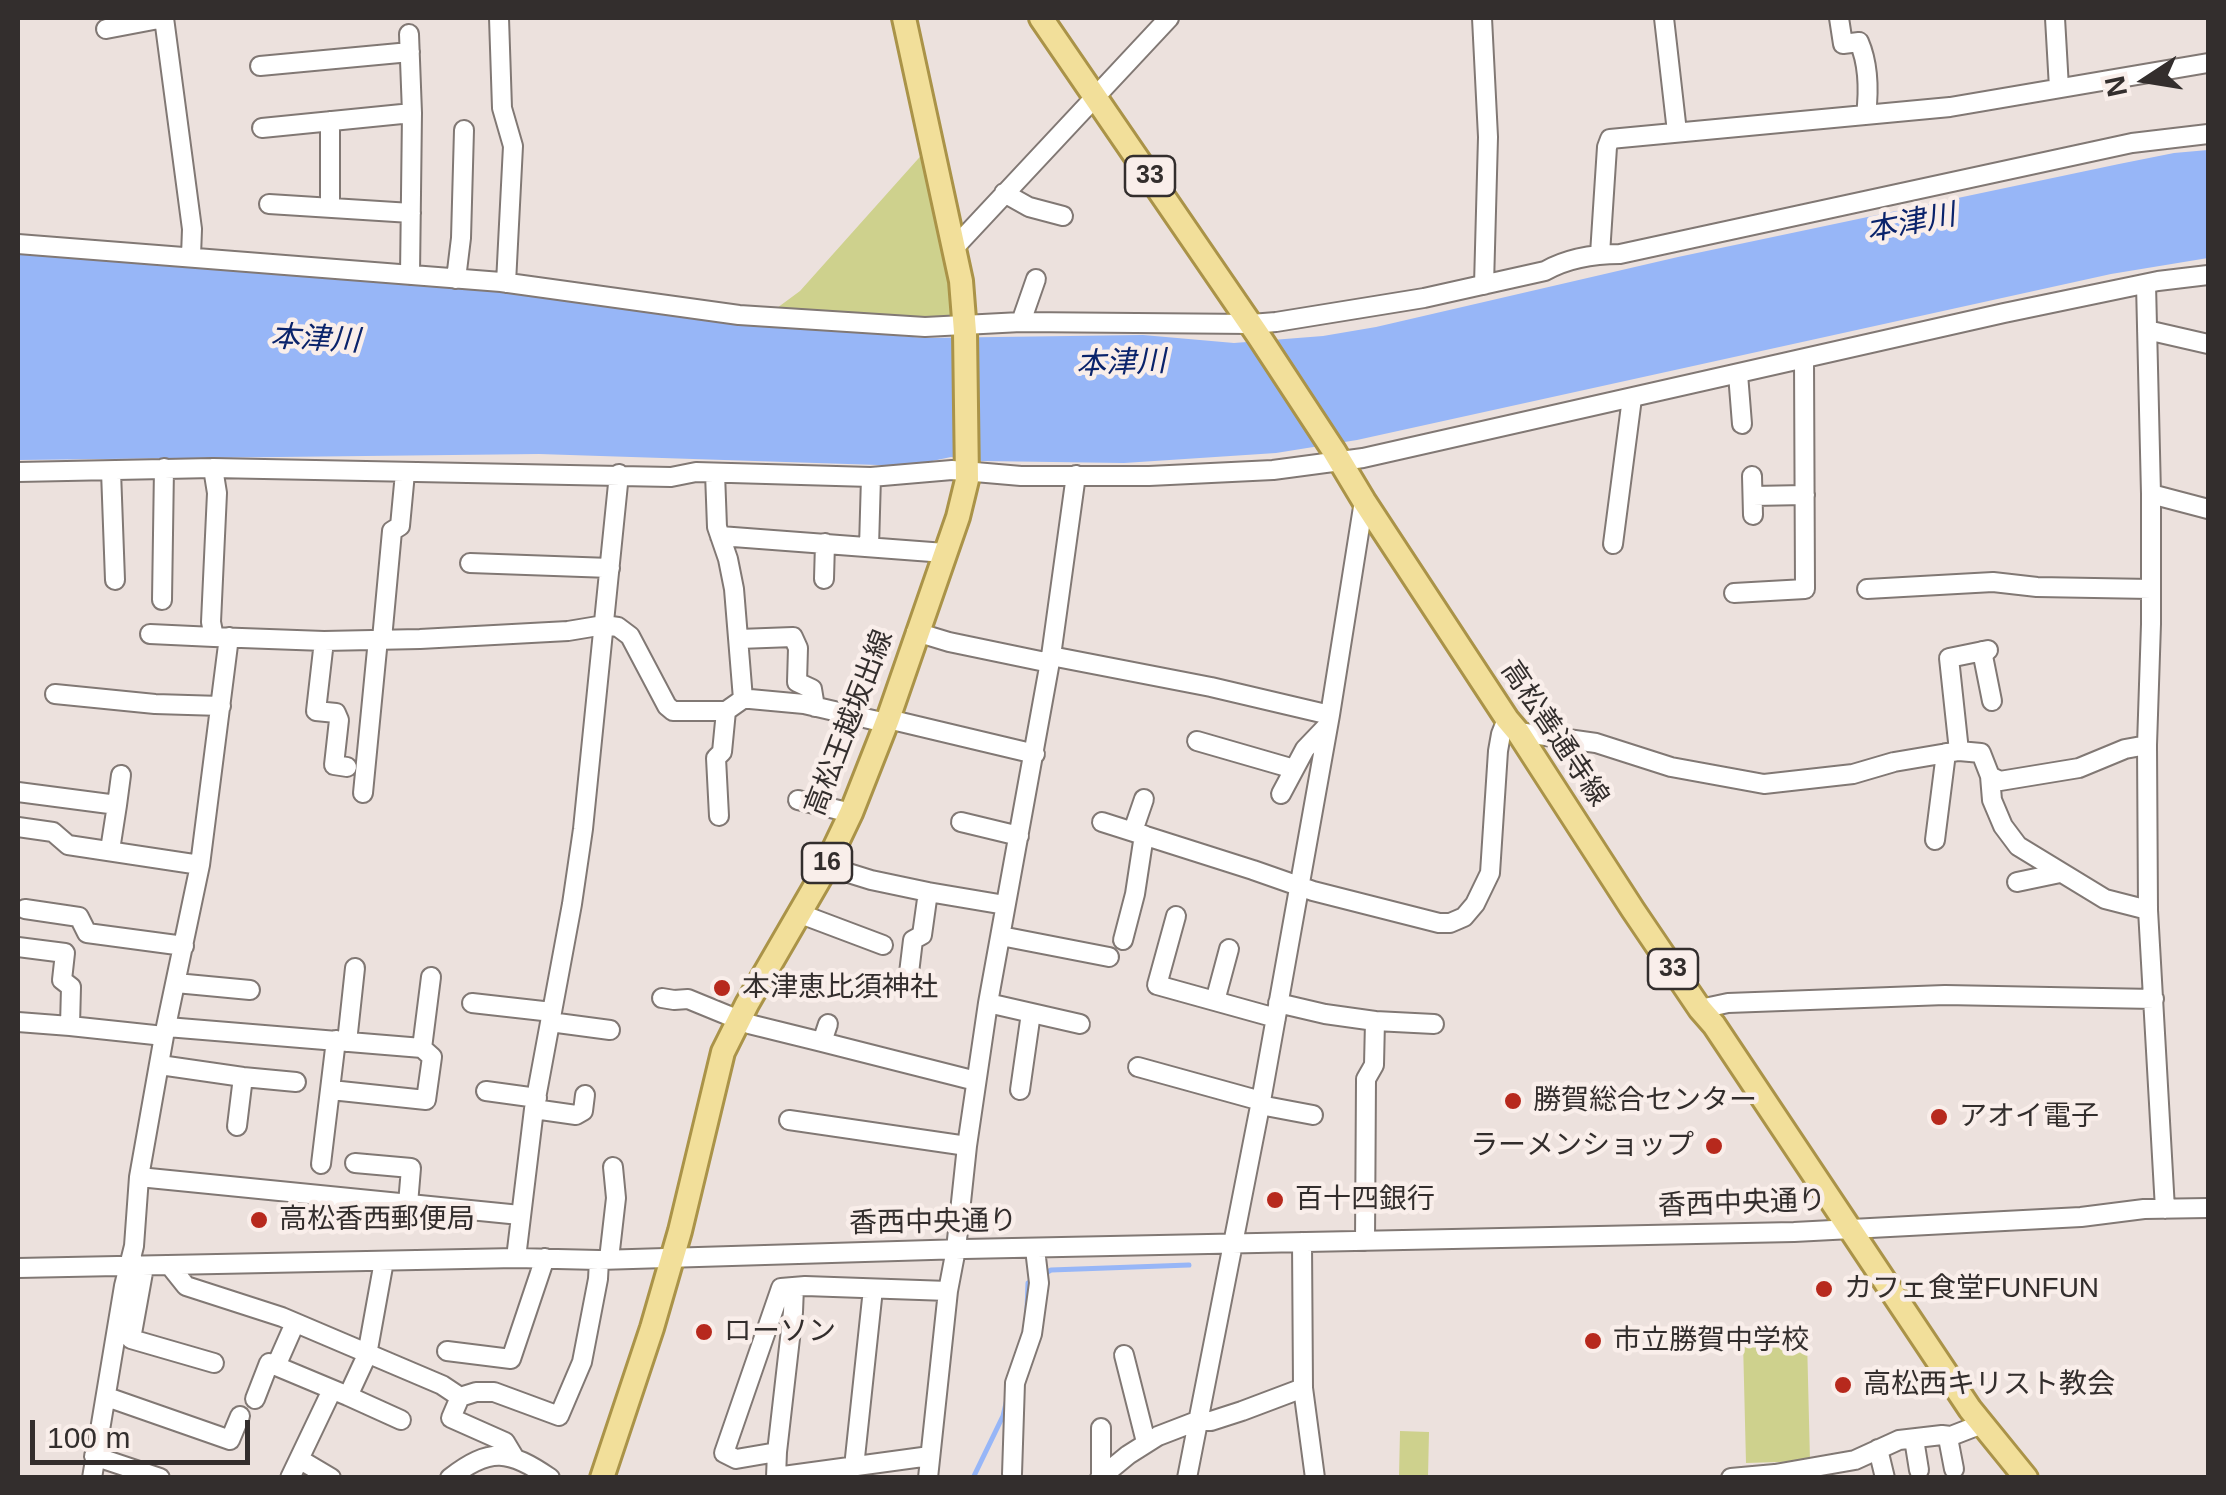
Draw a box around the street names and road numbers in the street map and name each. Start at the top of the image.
road number: 33 [1125,156,1175,196]
street label: 高松王越坂出線 [799,625,901,821]
street label: 高松善通寺線 [1493,655,1615,813]
road number: 16 [802,843,852,883]
road number: 33 [1648,949,1698,989]
street label: 香西中央通り [1657,1184,1827,1224]
street label: 香西中央通り [849,1205,1017,1241]

